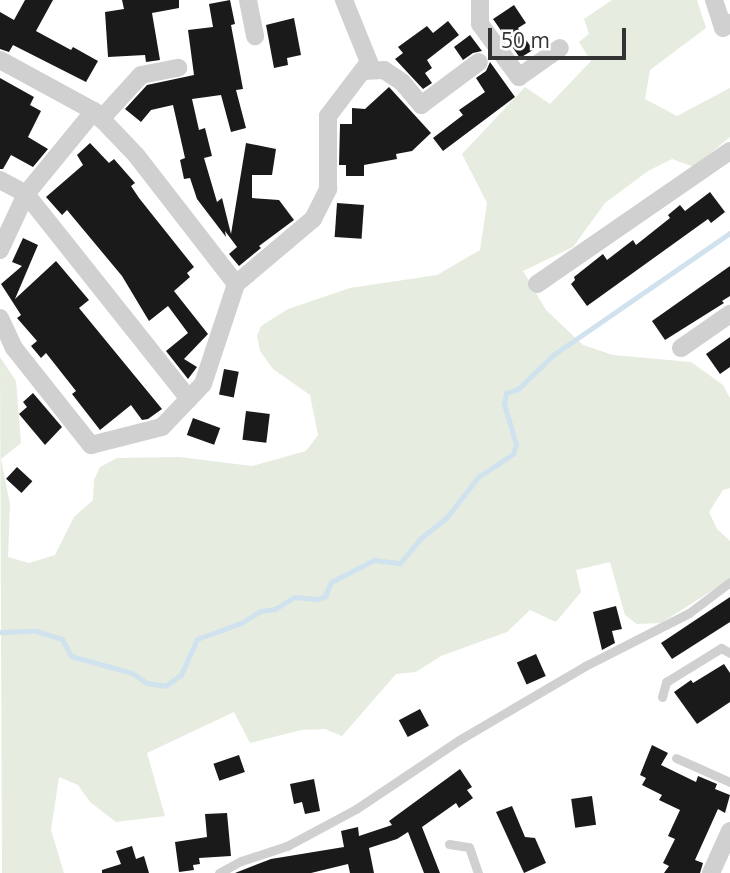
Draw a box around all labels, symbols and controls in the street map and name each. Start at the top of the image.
scale bar [492,14,630,58]
text: 50 m [501,26,550,54]

